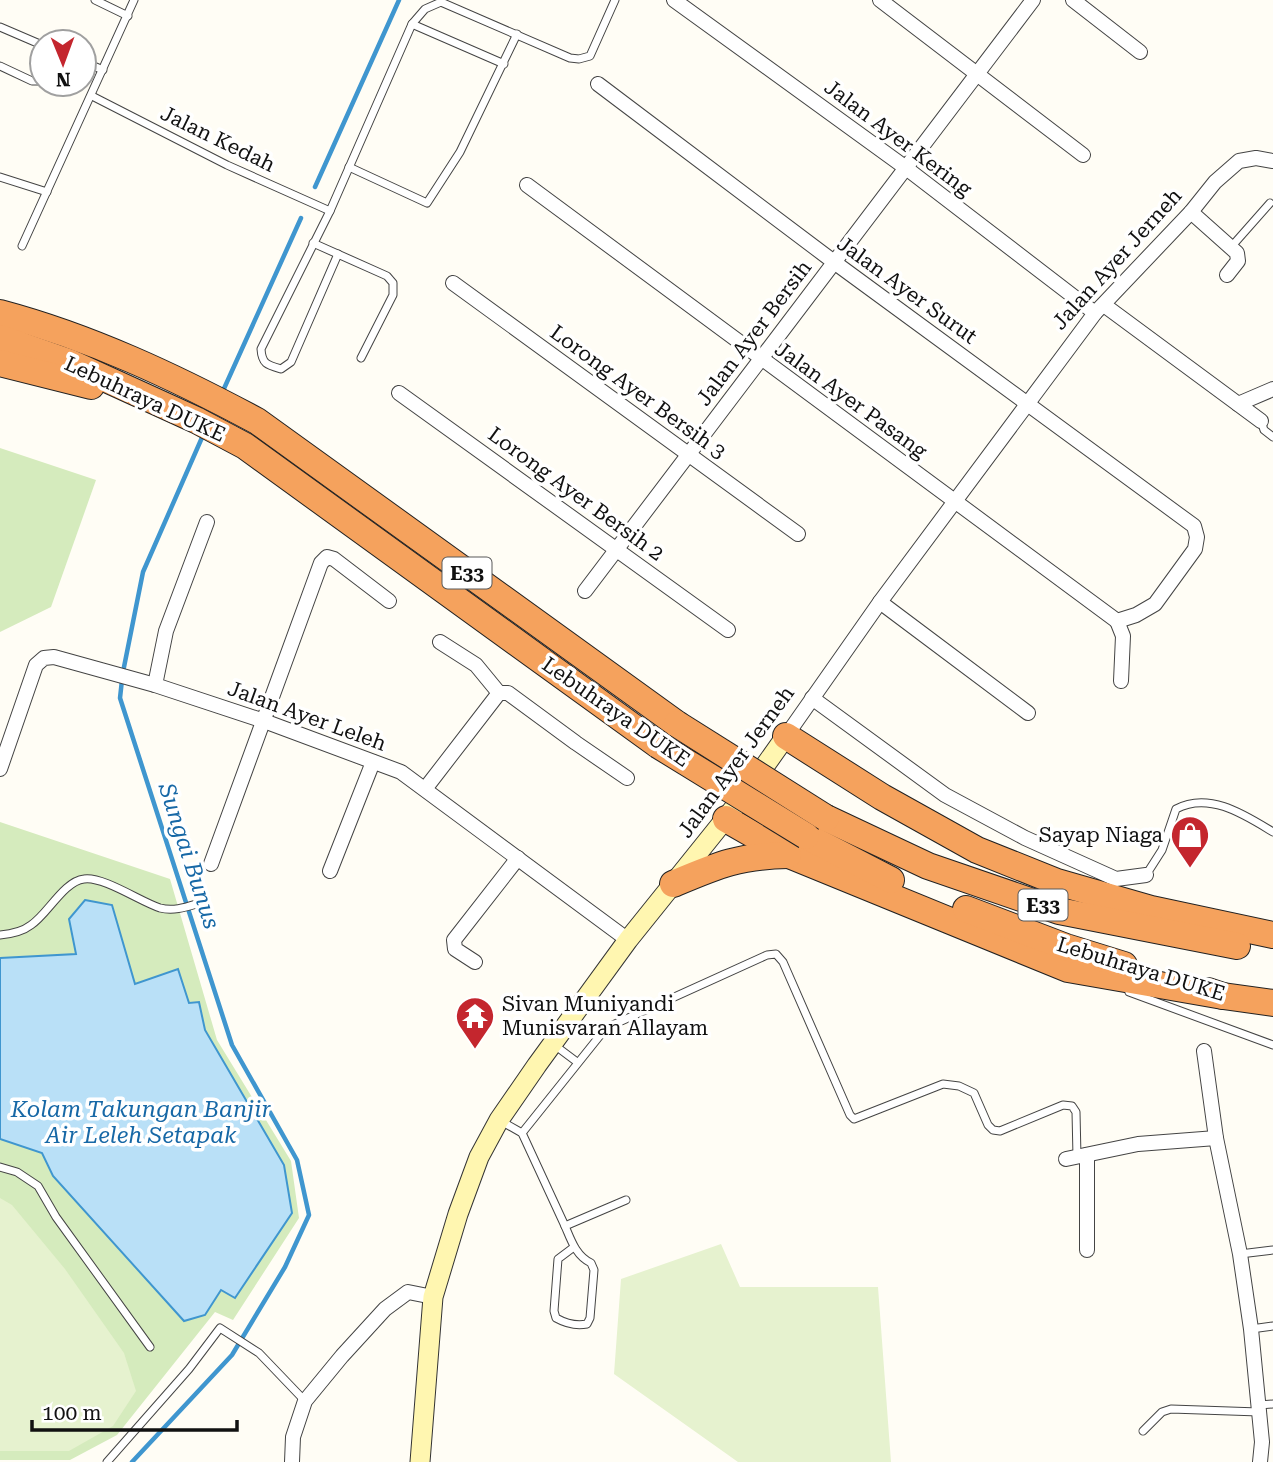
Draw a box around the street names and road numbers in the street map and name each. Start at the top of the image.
street label: Jalan Ayer Kering [820,75,976,201]
street label: Jalan Kedah [157,101,280,177]
street label: Jalan Ayer Jerneh [1047,183,1187,334]
street label: Jalan Ayer Surut [833,231,982,349]
street label: Jalan Ayer Bersih [692,255,817,410]
street label: Lorong Ayer Bersih 3 [545,320,731,464]
street label: Jalan Ayer Pasang [770,337,932,463]
street label: Lebuhraya DUKE [61,351,229,447]
street label: Lorong Ayer Bersih 2 [483,422,669,566]
road number: E33 [442,558,491,588]
street label: Lebuhraya DUKE [538,652,694,772]
street label: Jalan Ayer Leleh [225,676,390,756]
street label: Jalan Ayer Jerneh [673,681,799,842]
road number: E33 [1018,890,1068,920]
street label: Lebuhraya DUKE [1054,932,1228,1006]

